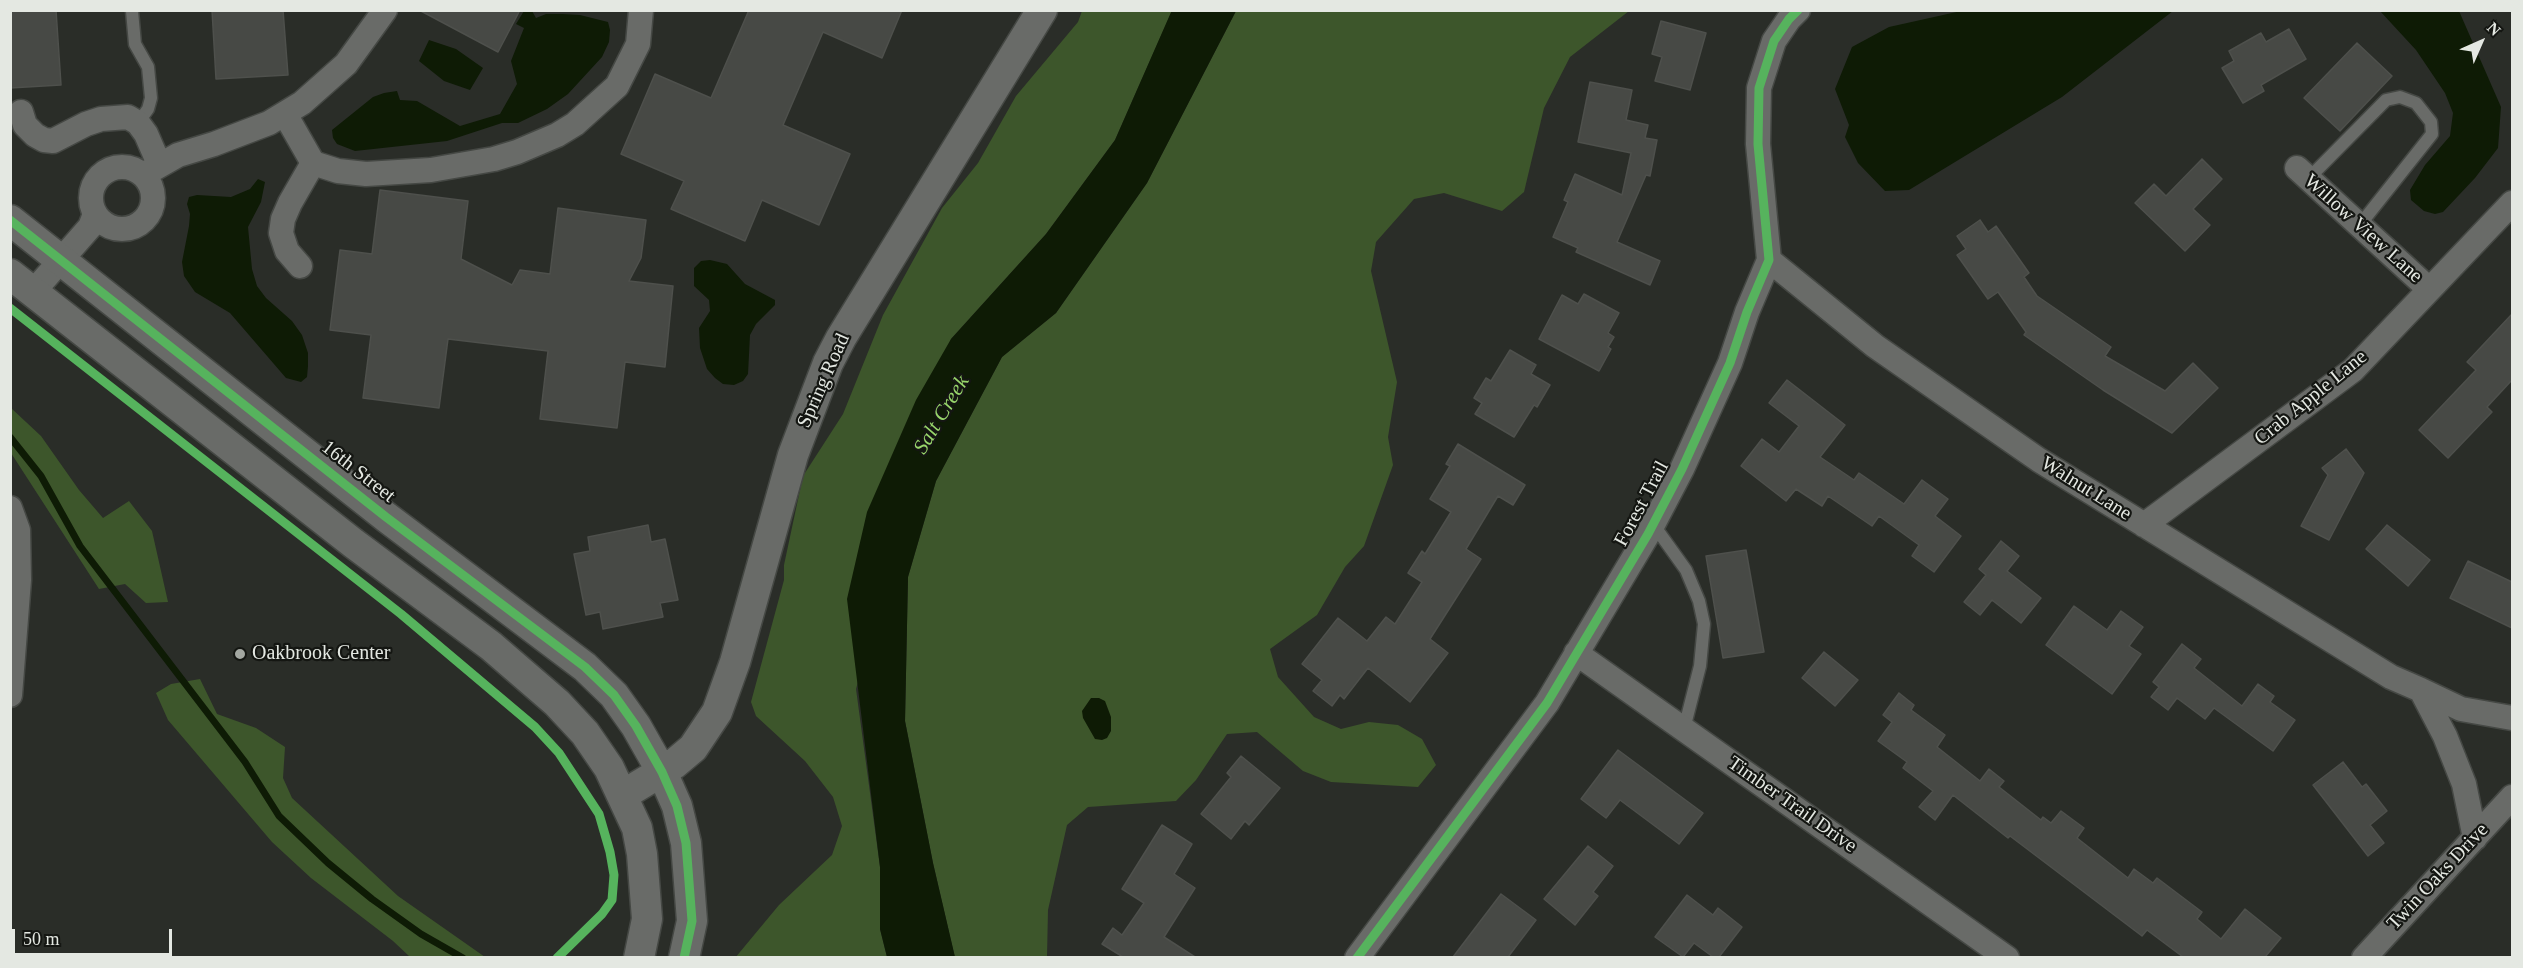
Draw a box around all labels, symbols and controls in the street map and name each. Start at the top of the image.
north arrow [2451,12,2511,72]
text: N [2484,19,2504,39]
street label: Willow View Lane [2299,169,2427,289]
street label: Spring Road [793,330,855,432]
street label: Crab Apple Lane [2250,345,2372,451]
water label: Salt Creek [909,371,975,459]
street label: 16th Street [316,436,400,508]
street label: Walnut Lane [2036,452,2136,526]
street label: Forest Trail [1610,457,1674,551]
place label: Oakbrook Center [252,642,390,666]
marker: Oakbrook Center [233,647,247,661]
street label: Timber Trail Drive [1723,752,1861,858]
street label: Twin Oaks Drive [2382,819,2494,935]
scale bar [15,917,176,955]
text: 50 m [23,929,60,949]

